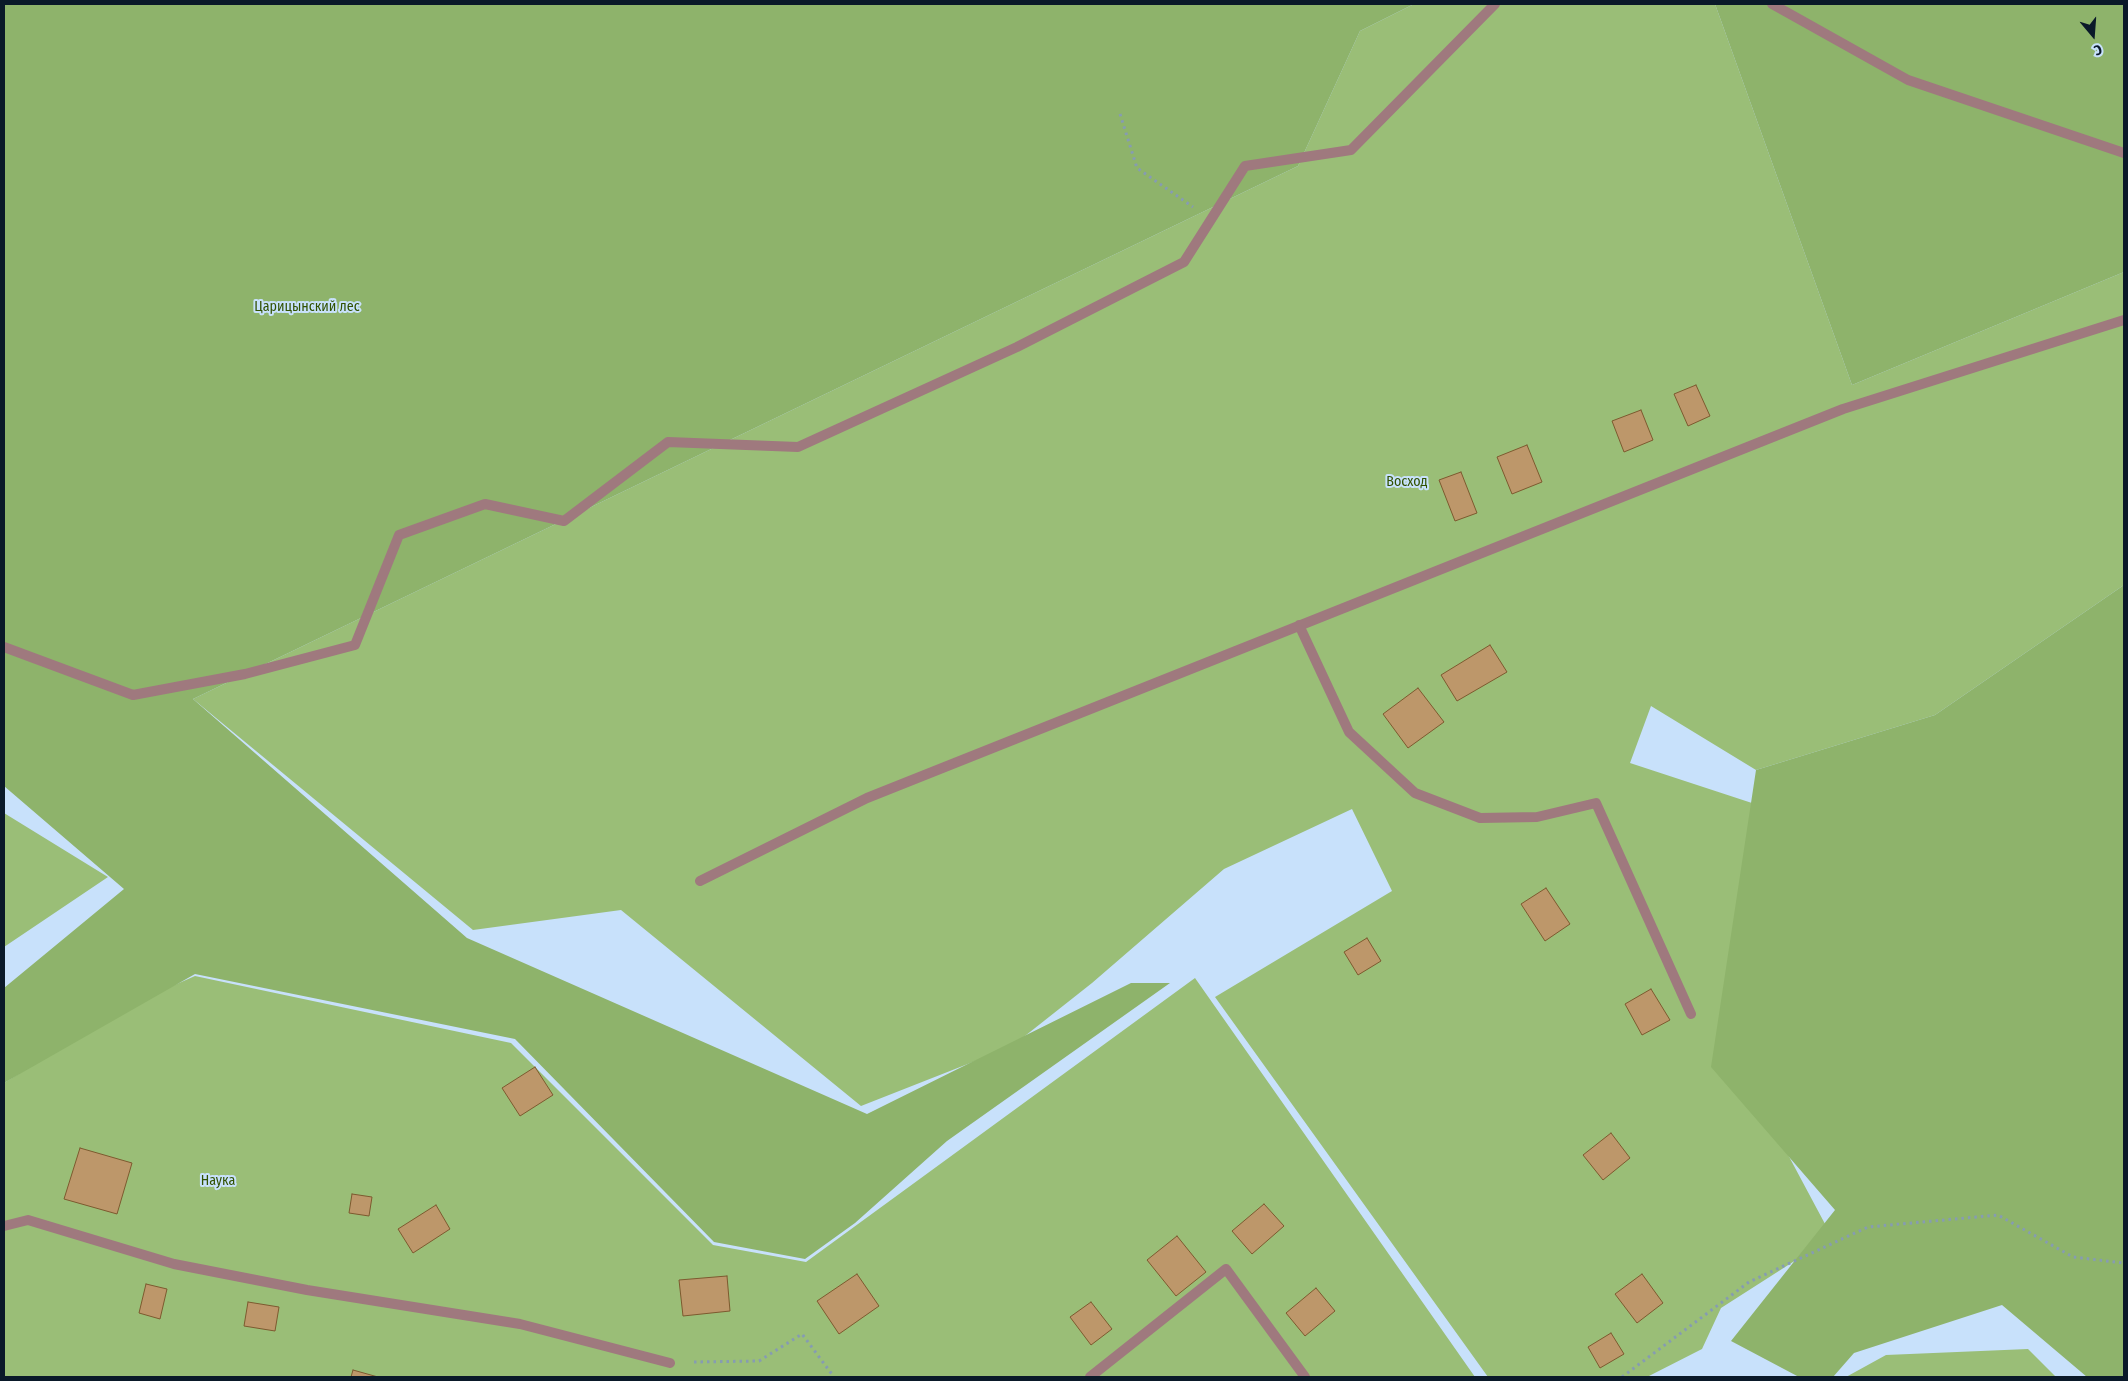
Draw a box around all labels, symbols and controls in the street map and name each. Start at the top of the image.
north arrow [2068,10,2118,60]
text: С [2092,41,2104,59]
park label: Царицынский лес [254,299,360,315]
park label: Восход [1386,474,1428,490]
park label: Наука [201,1173,235,1189]

